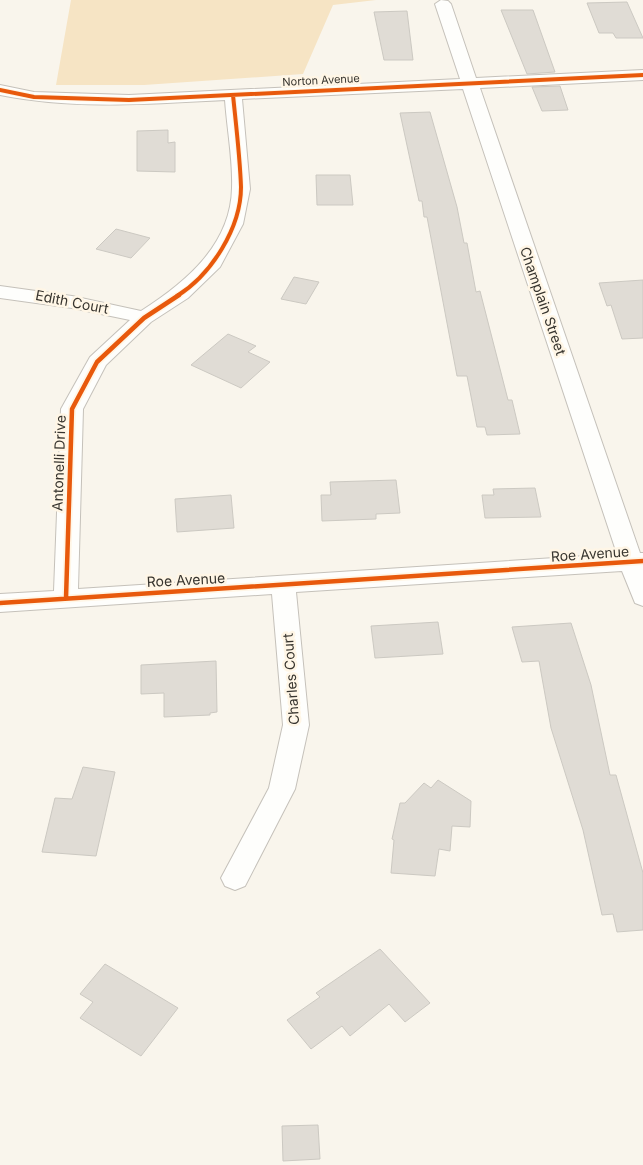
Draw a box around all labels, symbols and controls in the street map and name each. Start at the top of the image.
street label: Norton Avenue [282,71,360,89]
street label: Champlain Street [517,244,570,358]
street label: Edith Court [34,286,111,317]
street label: Antonelli Drive [48,415,69,511]
street label: Roe Avenue [550,542,630,565]
street label: Roe Avenue [146,569,226,590]
street label: Charles Court [279,632,302,725]

